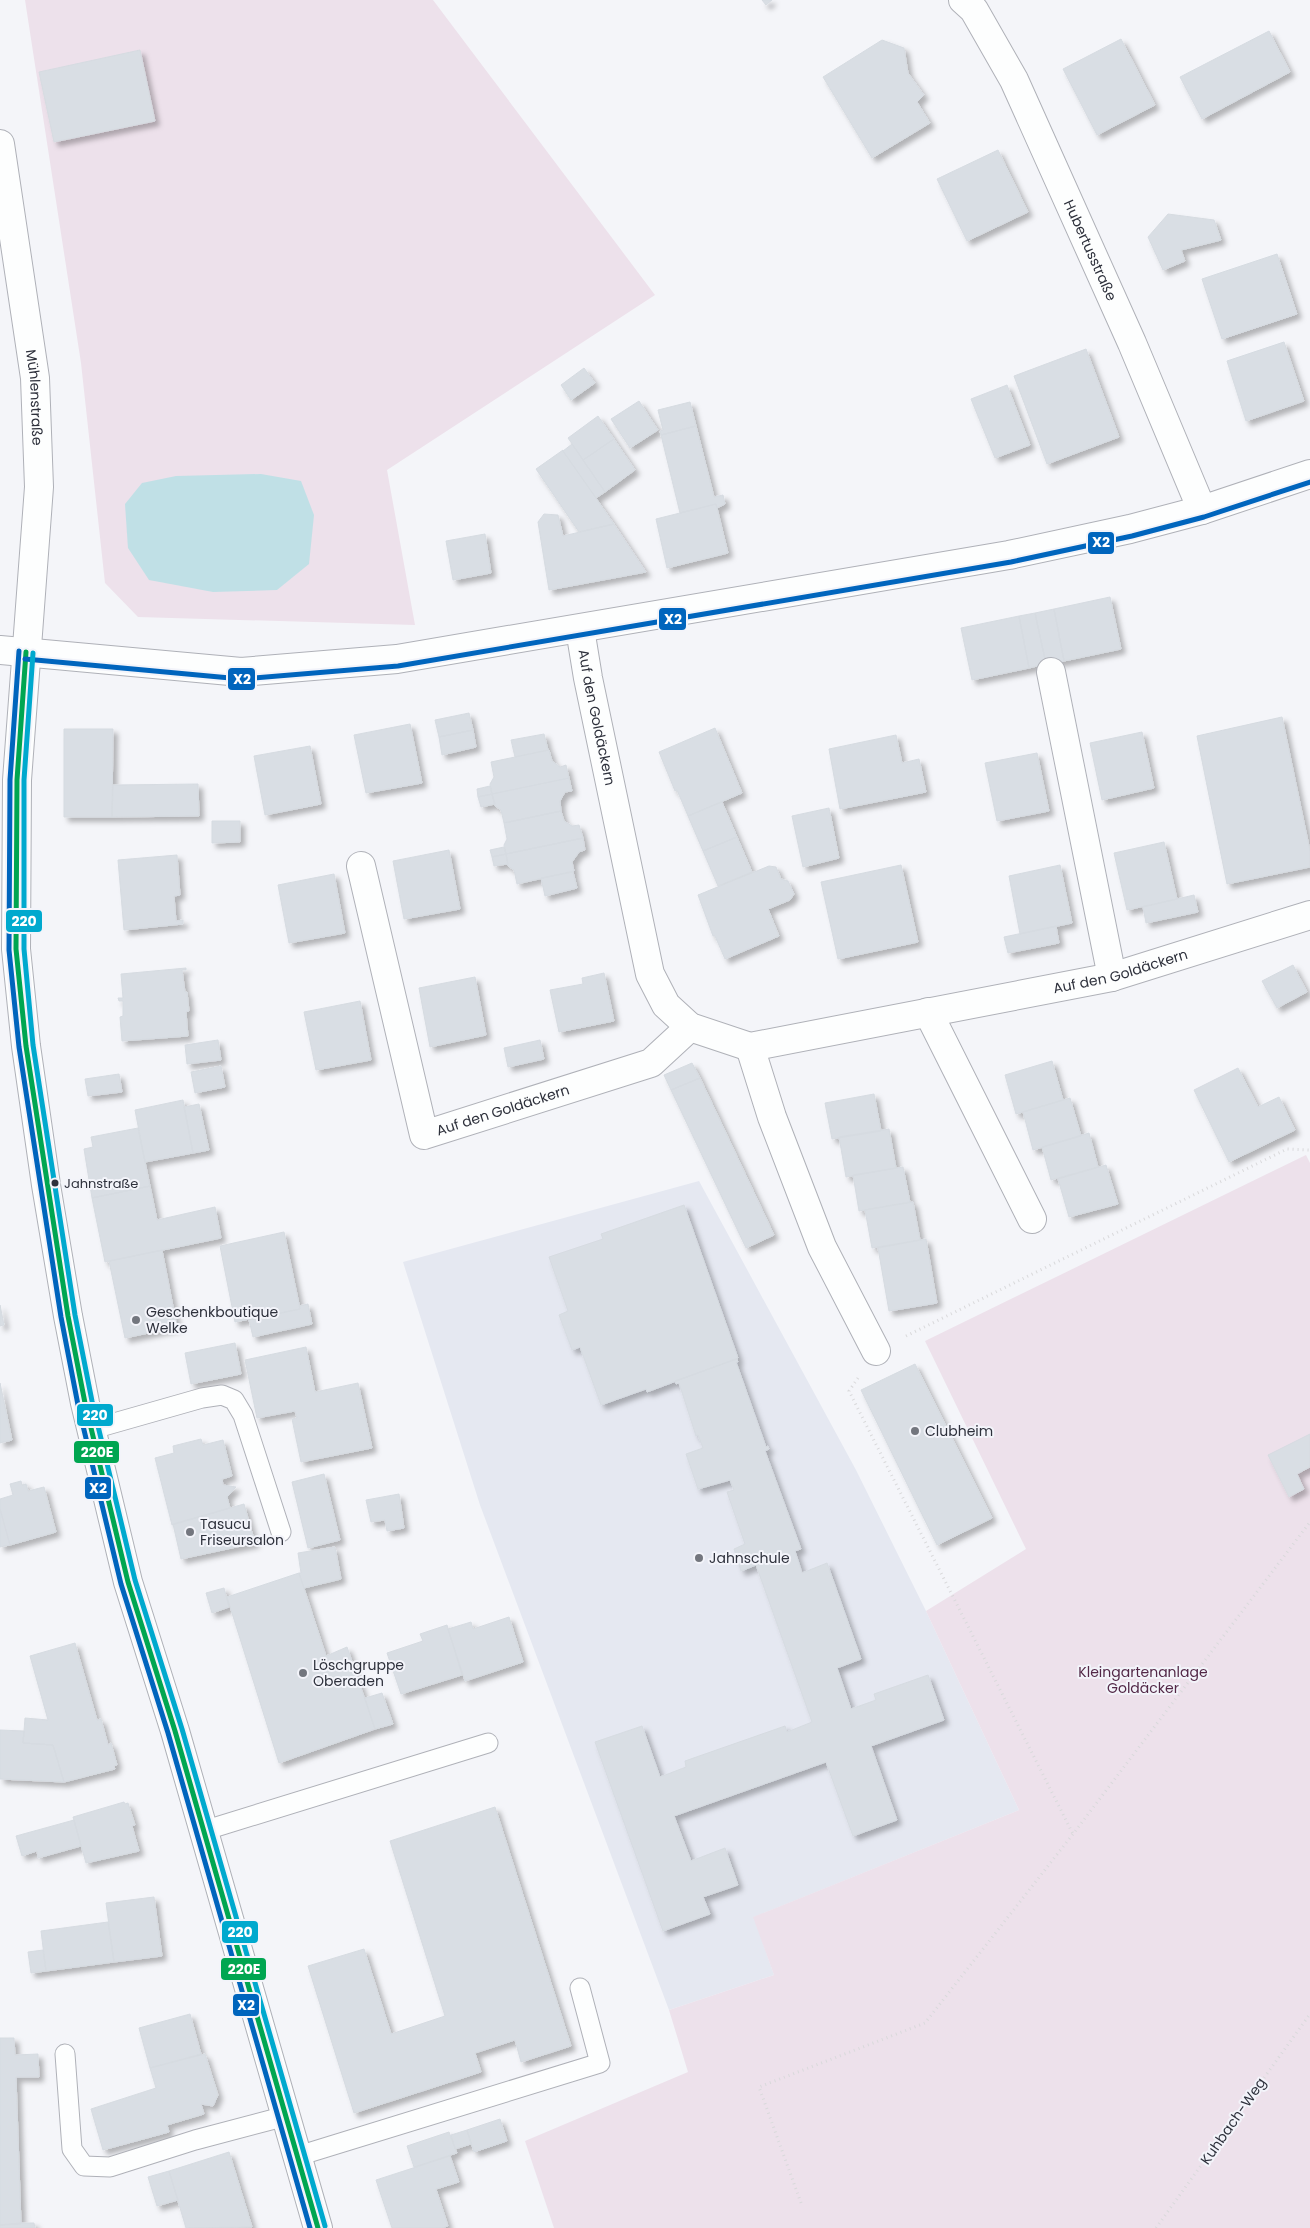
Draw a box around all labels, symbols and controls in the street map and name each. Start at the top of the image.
street label: Hubertusstraße [1059,196,1122,304]
street label: Mühlenstraße [21,348,47,446]
line badge: X2 [1087,531,1115,555]
text: X2 [1092,532,1110,552]
line badge: X2 [658,607,687,631]
text: X2 [664,609,682,629]
street label: Auf den Goldäckern [573,648,620,787]
line badge: X2 [227,667,256,691]
text: X2 [233,669,251,689]
line badge: 220 [5,909,43,933]
text: 220 [11,911,37,931]
street label: Auf den Goldäckern [1051,944,1190,998]
street label: Auf den Goldäckern [434,1080,572,1140]
place label: Jahnstraße [64,1174,138,1193]
marker: Jahnstraße [50,1178,60,1188]
place label: Geschenkboutique Welke [146,1302,279,1338]
marker: Geschenkboutique Welke [130,1314,142,1326]
line badge: 220 [76,1403,114,1427]
text: 220 [82,1405,108,1425]
place label: Clubheim [925,1421,993,1441]
marker: Clubheim [909,1425,921,1437]
line badge: 220E [73,1440,120,1464]
text: 220E [81,1442,113,1462]
line badge: X2 [84,1476,112,1500]
text: X2 [89,1478,107,1498]
place label: Tasucu Friseursalon [200,1514,284,1550]
marker: Tasucu Friseursalon [184,1526,196,1538]
place label: Jahnschule [709,1548,790,1568]
marker: Jahnschule [693,1552,705,1564]
place label: Löschgruppe Oberaden [313,1655,404,1691]
park label: Kleingartenanlage Goldäcker [1078,1662,1208,1698]
marker: Löschgruppe Oberaden [297,1667,309,1679]
line badge: 220 [221,1920,259,1944]
text: 220 [227,1922,253,1942]
line badge: 220E [220,1957,267,1981]
text: 220E [228,1959,260,1979]
line badge: X2 [232,1993,260,2017]
text: X2 [237,1995,255,2015]
street label: Kuhbach-Weg [1195,2073,1271,2169]

